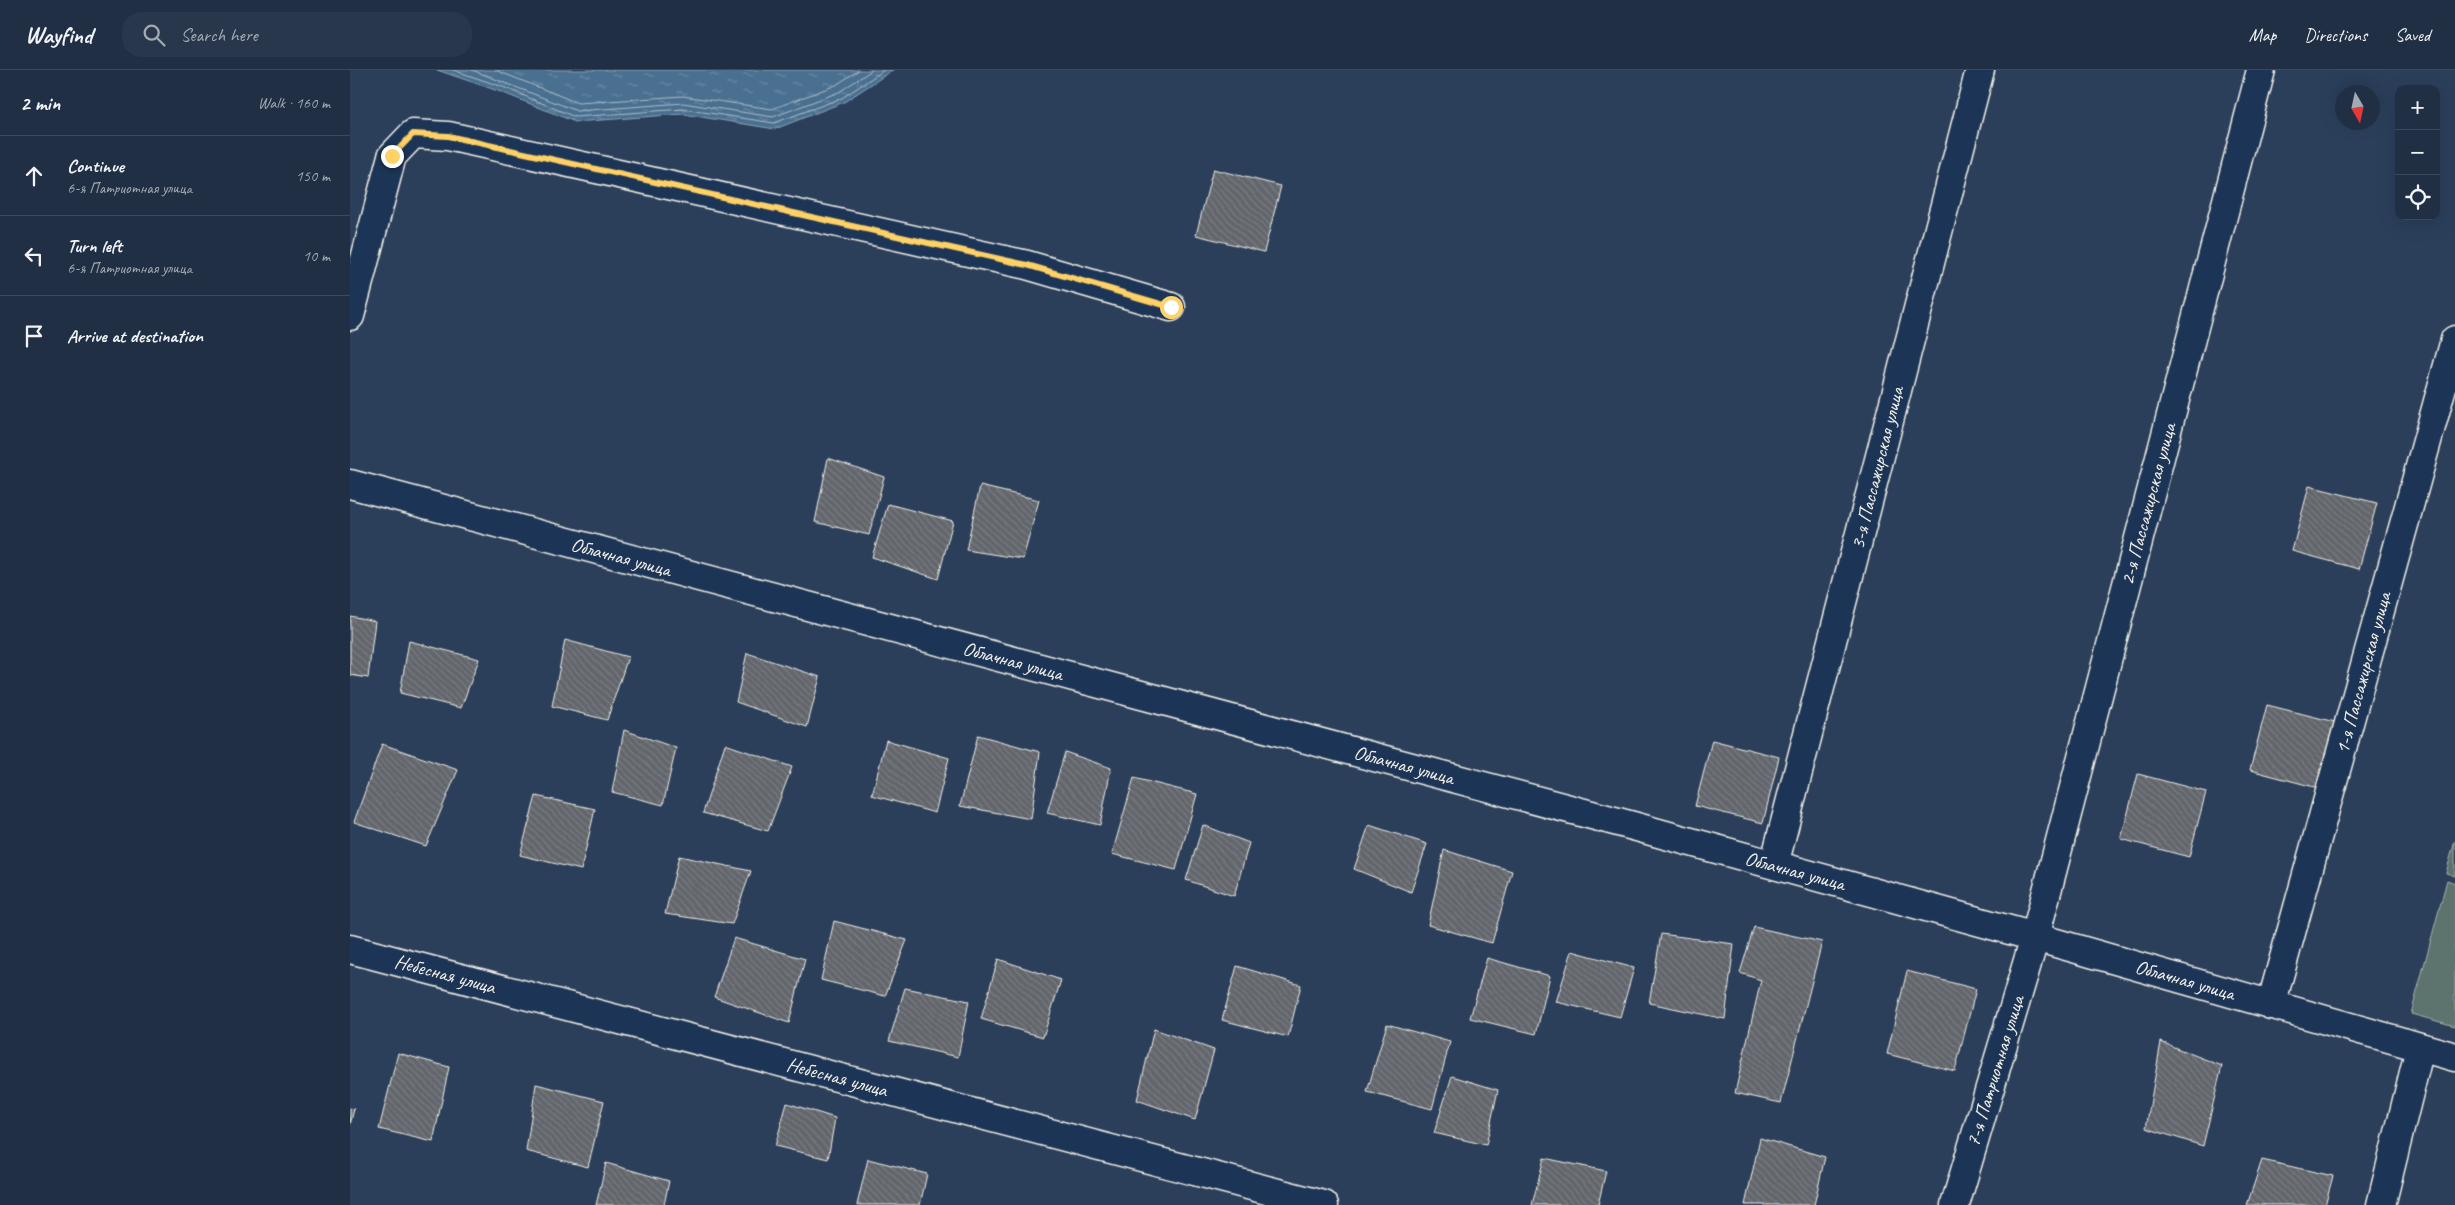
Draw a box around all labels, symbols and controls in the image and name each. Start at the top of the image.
search box [122,12,472,57]
text: Wayfind [25,20,92,50]
icon: search [140,21,168,49]
text: Search here [180,23,258,47]
text: Map [2249,24,2276,46]
text: Directions [2304,24,2367,46]
text: Saved [2395,24,2430,46]
north arrow [2335,85,2380,130]
map controls [2395,85,2440,220]
button: + [2395,85,2440,130]
text: 2 min [20,90,60,116]
text: Walk · 160 m [258,93,330,113]
button: − [2395,130,2440,175]
route end [381,145,404,168]
text: Continue [67,154,124,178]
icon: ahead [20,162,48,190]
text: 150 m [296,166,330,186]
button: locate [2395,175,2440,220]
text: 6-я Патриотная улица [67,178,192,198]
text: Turn left [67,234,122,258]
icon: left [20,242,48,270]
text: 10 m [303,246,330,266]
text: 6-я Патриотная улица [67,258,192,278]
route start [1160,296,1183,319]
icon: arrive [20,322,48,350]
text: Arrive at destination [67,324,203,348]
street label: 3-я Пассажирская улица [1845,382,1910,552]
street label: 2-я Пассажирская улица [2114,419,2182,588]
street label: Облачная улица [568,532,675,583]
street label: 1-я Пассажирская улица [2329,588,2397,757]
street label: Облачная улица [960,636,1067,687]
street label: Облачная улица [1351,740,1458,791]
street label: Облачная улица [1742,846,1849,897]
street label: Небесная улица [392,949,499,1000]
street label: Облачная улица [2132,954,2239,1007]
street label: 7-я Патриотная улица [1960,991,2030,1149]
street label: Небесная улица [784,1052,891,1103]

